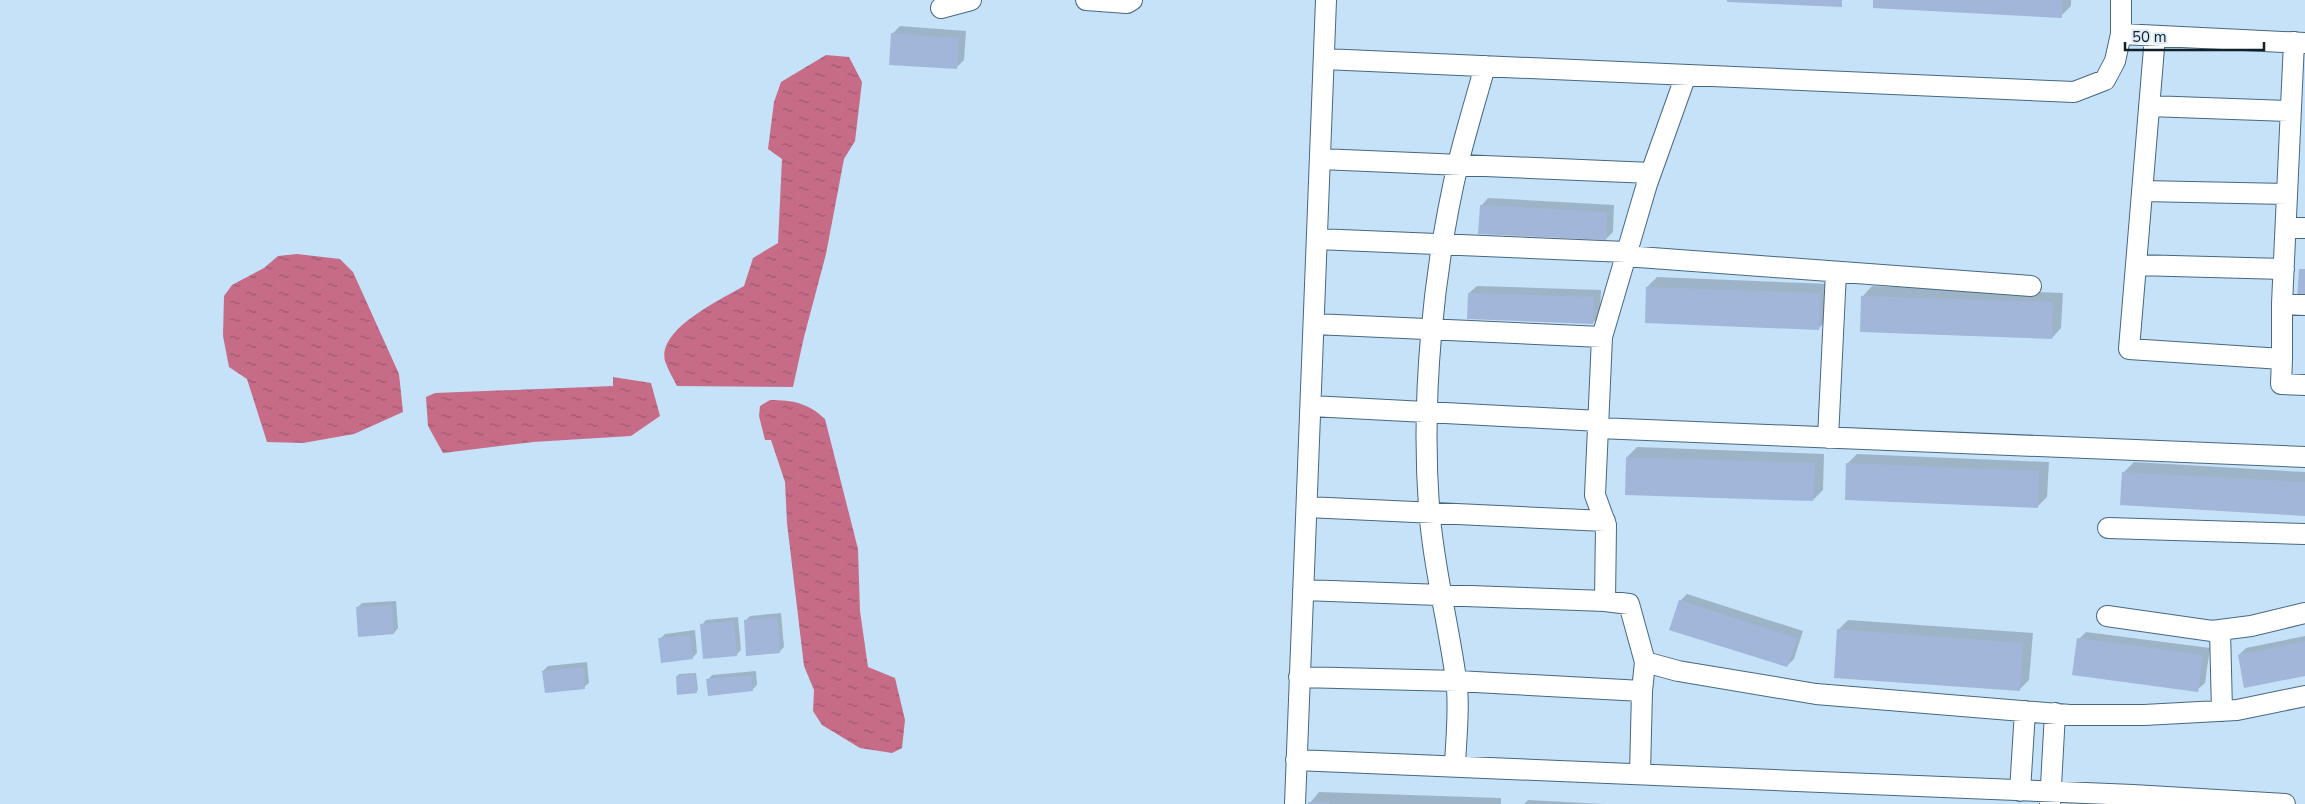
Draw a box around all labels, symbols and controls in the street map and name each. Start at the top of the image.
scale bar [2125,20,2264,52]
text: 50 m [2132,27,2167,47]

